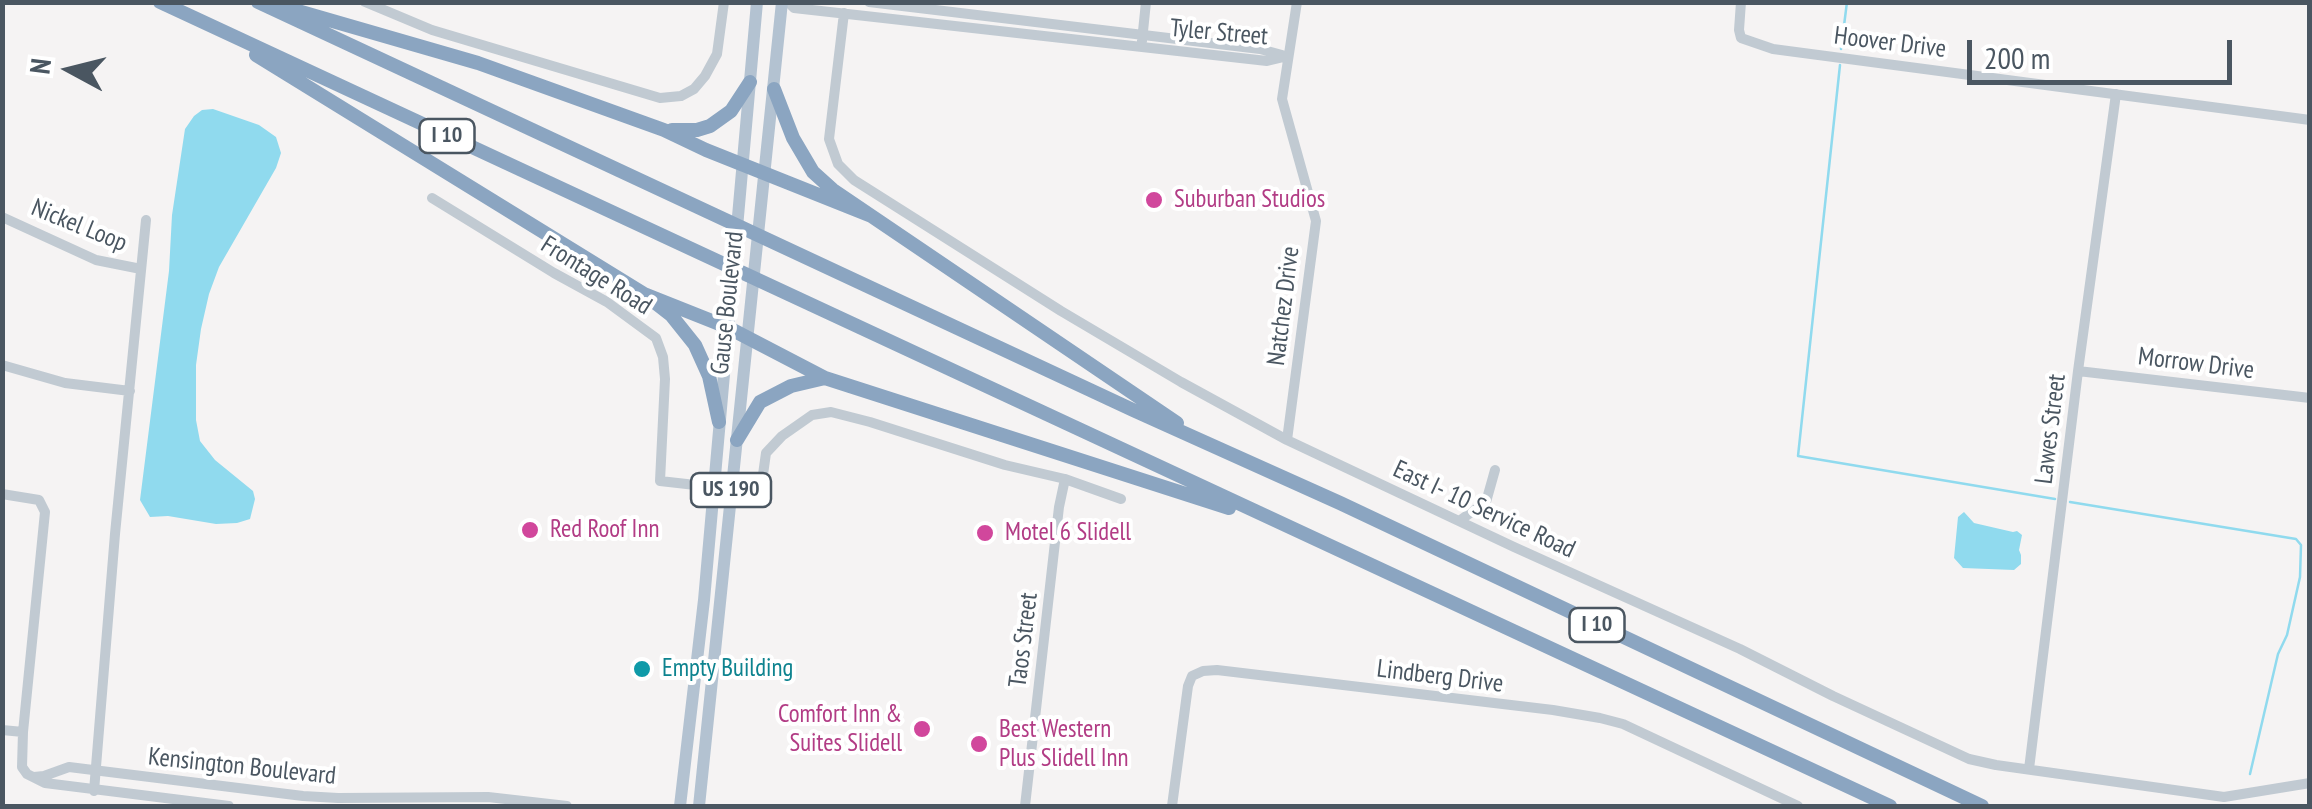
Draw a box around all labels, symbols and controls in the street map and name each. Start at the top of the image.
street label: Tyler Street [1169,14,1269,52]
north arrow [20,20,120,120]
scale bar [1972,20,2237,82]
street label: Hoover Drive [1832,21,1948,65]
text: 200 m [1984,38,2050,77]
text: N [20,57,59,76]
road number: I 10 [420,119,474,153]
place label: Suburban Studios [1174,185,1325,215]
marker: Suburban Studios [1143,189,1165,211]
street label: Nickel Loop [27,193,131,259]
street label: Frontage Road [535,230,657,322]
street label: Gause Boulevard [706,230,750,376]
street label: Natchez Drive [1262,245,1306,367]
street label: Morrow Drive [2136,342,2256,386]
street label: Lawes Street [2029,372,2073,486]
street label: East I- 10 Service Road [1388,455,1580,565]
road number: US 190 [691,473,771,507]
place label: Red Roof Inn [550,515,659,545]
place label: Motel 6 Slidell [1005,518,1131,548]
marker: Red Roof Inn [519,519,541,541]
marker: Motel 6 Slidell [974,522,996,544]
street label: Taos Street [1003,591,1045,689]
road number: I 10 [1570,608,1624,642]
place label: Empty Building [662,654,793,684]
street label: Lindberg Drive [1375,654,1505,700]
marker: Empty Building [631,658,653,680]
place label: Comfort Inn & Suites Slidell [778,700,902,759]
place label: Best Western Plus Slidell Inn [999,715,1129,774]
marker: Comfort Inn & Suites Slidell [911,718,933,740]
marker: Best Western Plus Slidell Inn [968,733,990,755]
street label: Kensington Boulevard [147,742,337,792]

